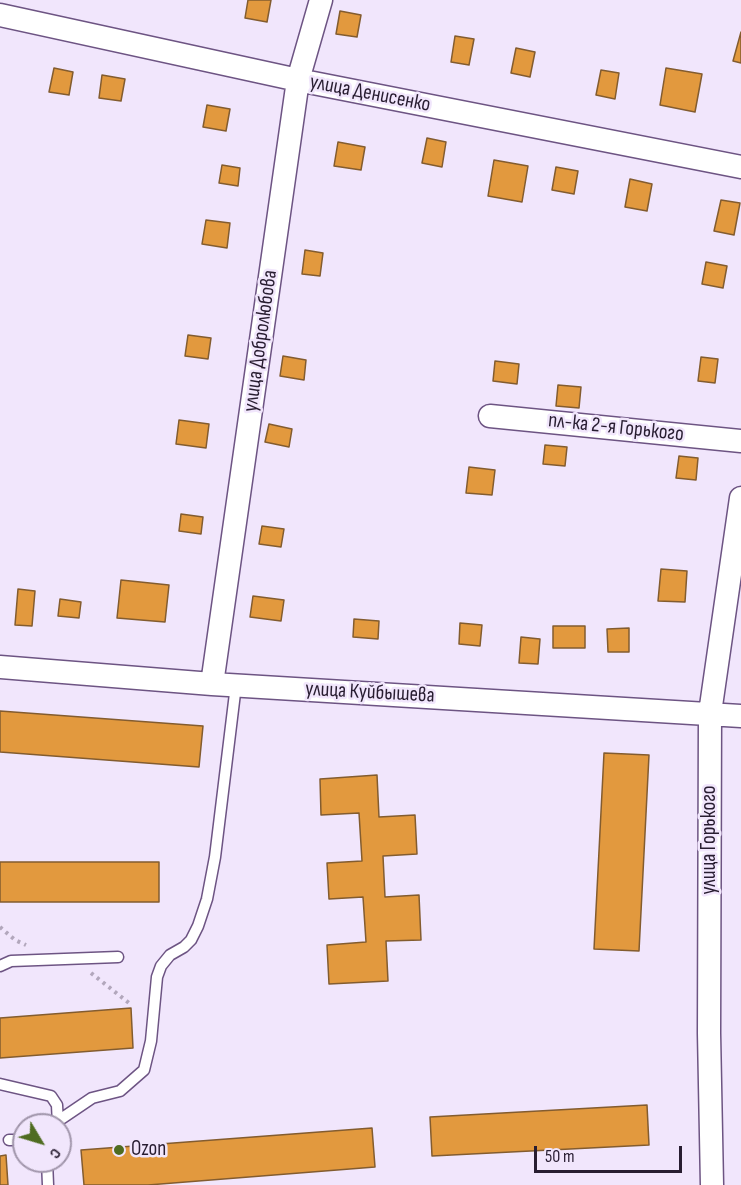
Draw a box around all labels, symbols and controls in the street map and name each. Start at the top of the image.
street label: улица Денисенко [308,70,432,118]
street label: улица Добролюбова [239,269,283,413]
street label: пл-ка 2-я Горького [547,408,685,448]
street label: улица Куйбышева [305,677,435,709]
street label: улица Горького [697,785,723,895]
north arrow [12,1113,72,1173]
scale bar [537,1134,686,1172]
place label: Ozon [131,1137,166,1163]
marker: Ozon [112,1143,126,1157]
text: С [45,1144,65,1162]
text: 50 m [545,1146,575,1167]

